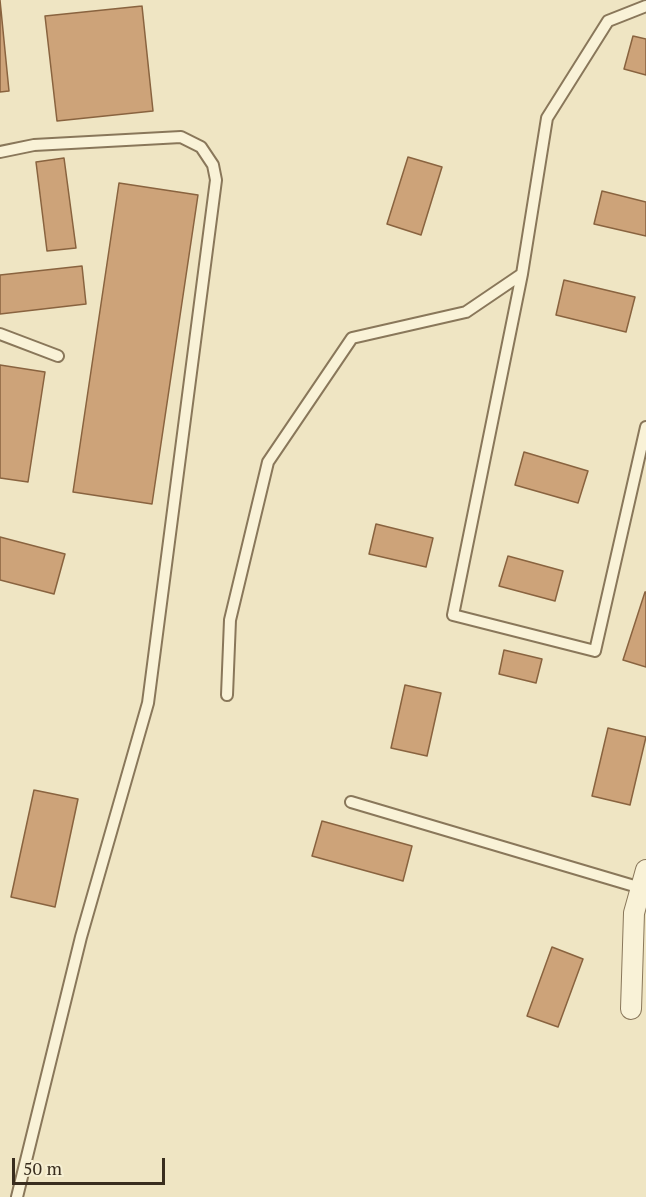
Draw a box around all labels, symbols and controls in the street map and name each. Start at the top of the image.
scale bar [15,1146,168,1184]
text: 50 m [23,1156,62,1180]

